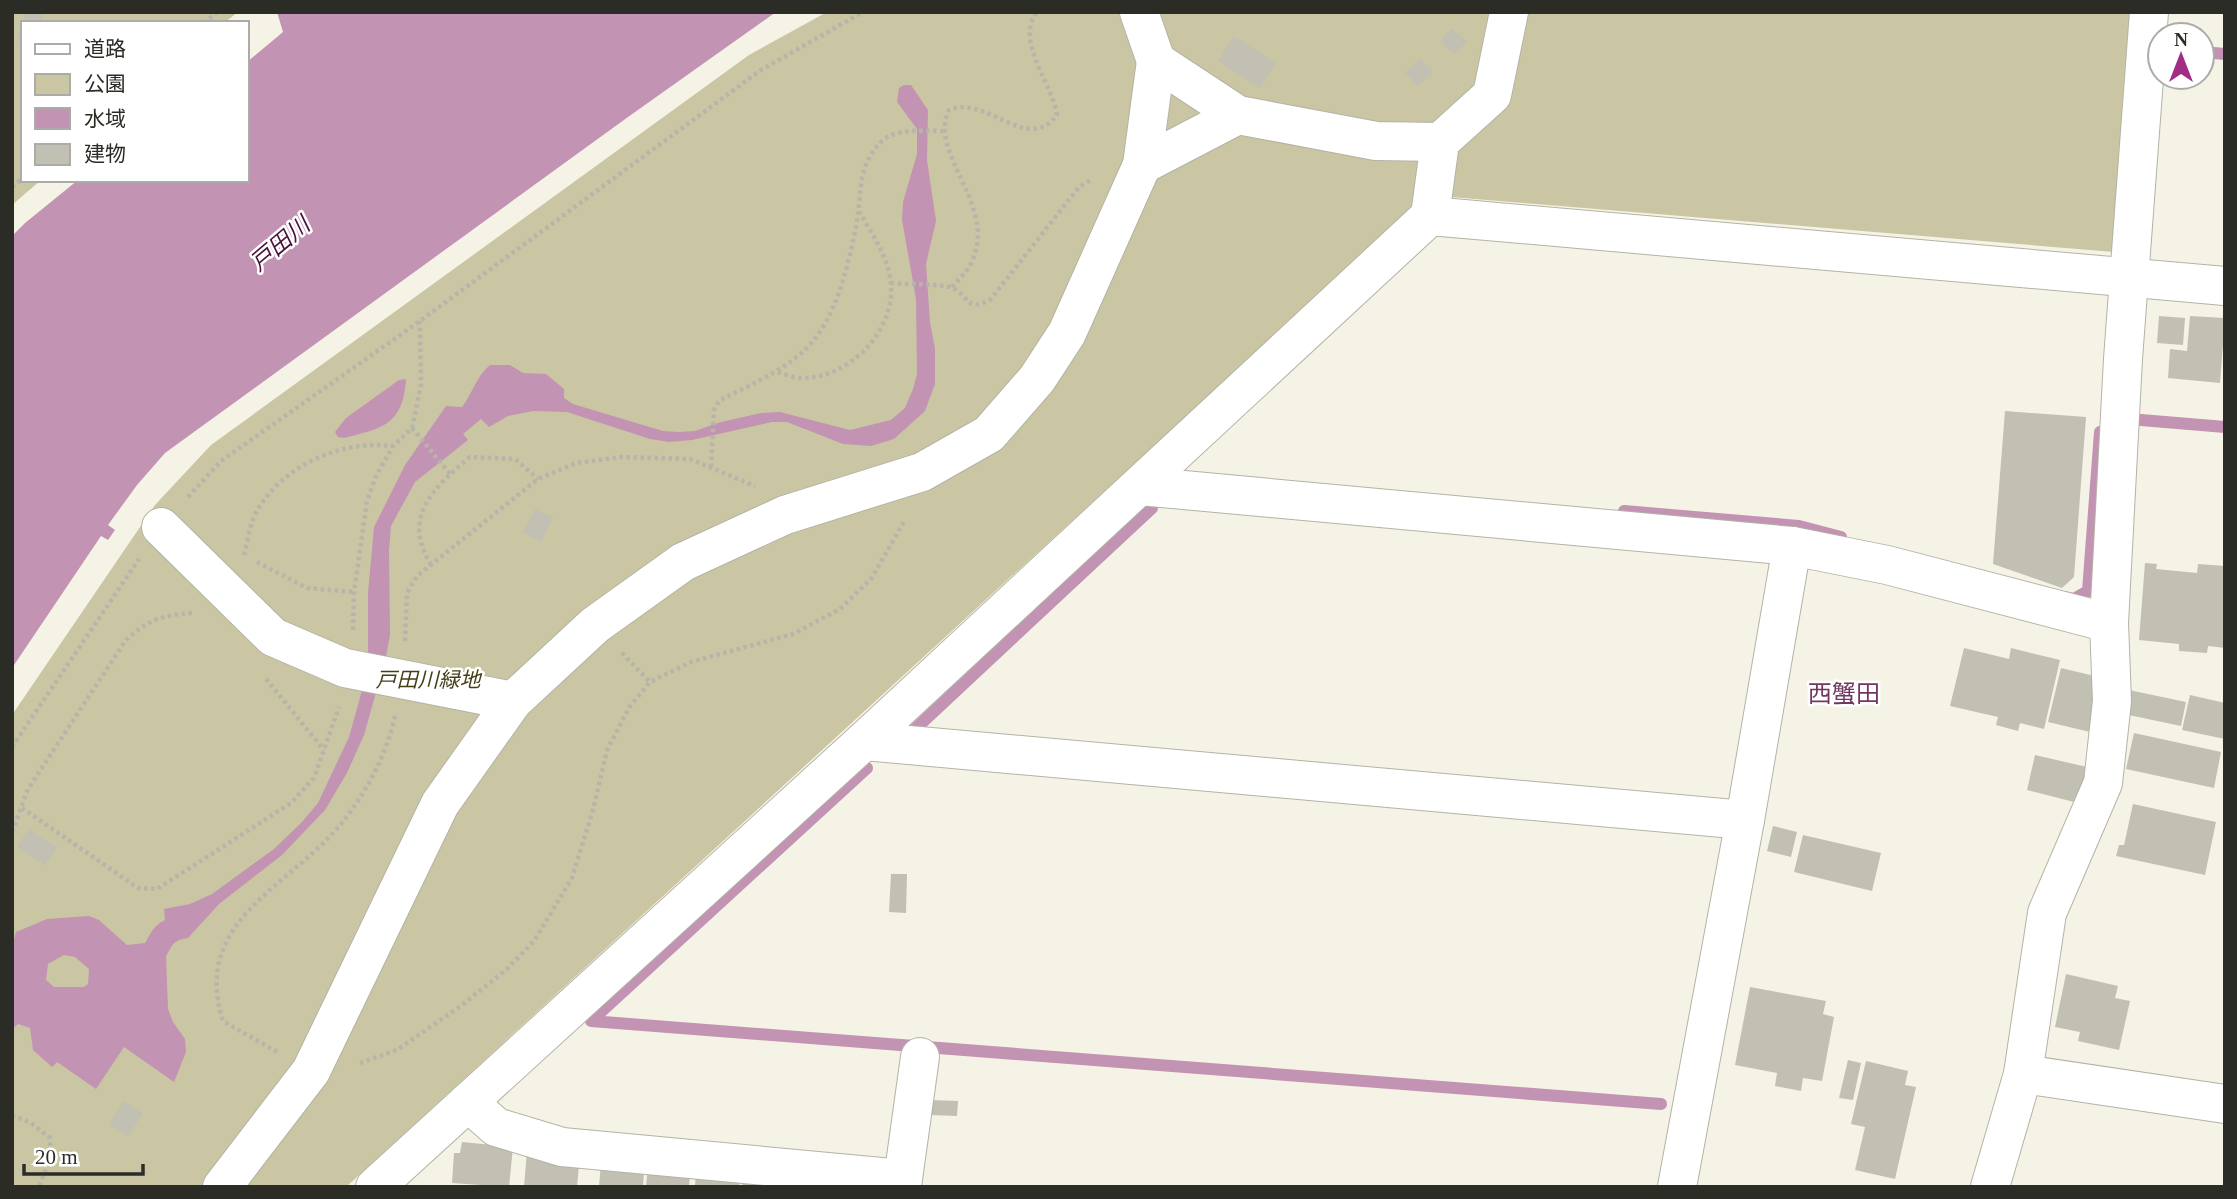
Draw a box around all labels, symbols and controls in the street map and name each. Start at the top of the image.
legend [21,21,248,182]
north arrow [2146,21,2216,91]
text: N [2174,29,2188,50]
text: 道路 [84,37,126,61]
text: 公園 [84,72,126,96]
text: 水域 [84,107,126,131]
text: 建物 [84,142,126,166]
water label: 戸田川 [246,210,317,276]
park label: 戸田川緑地 [376,668,482,692]
district label: 西蟹田 [1808,681,1880,707]
scale bar [24,1132,144,1176]
text: 20 m [35,1145,78,1169]

